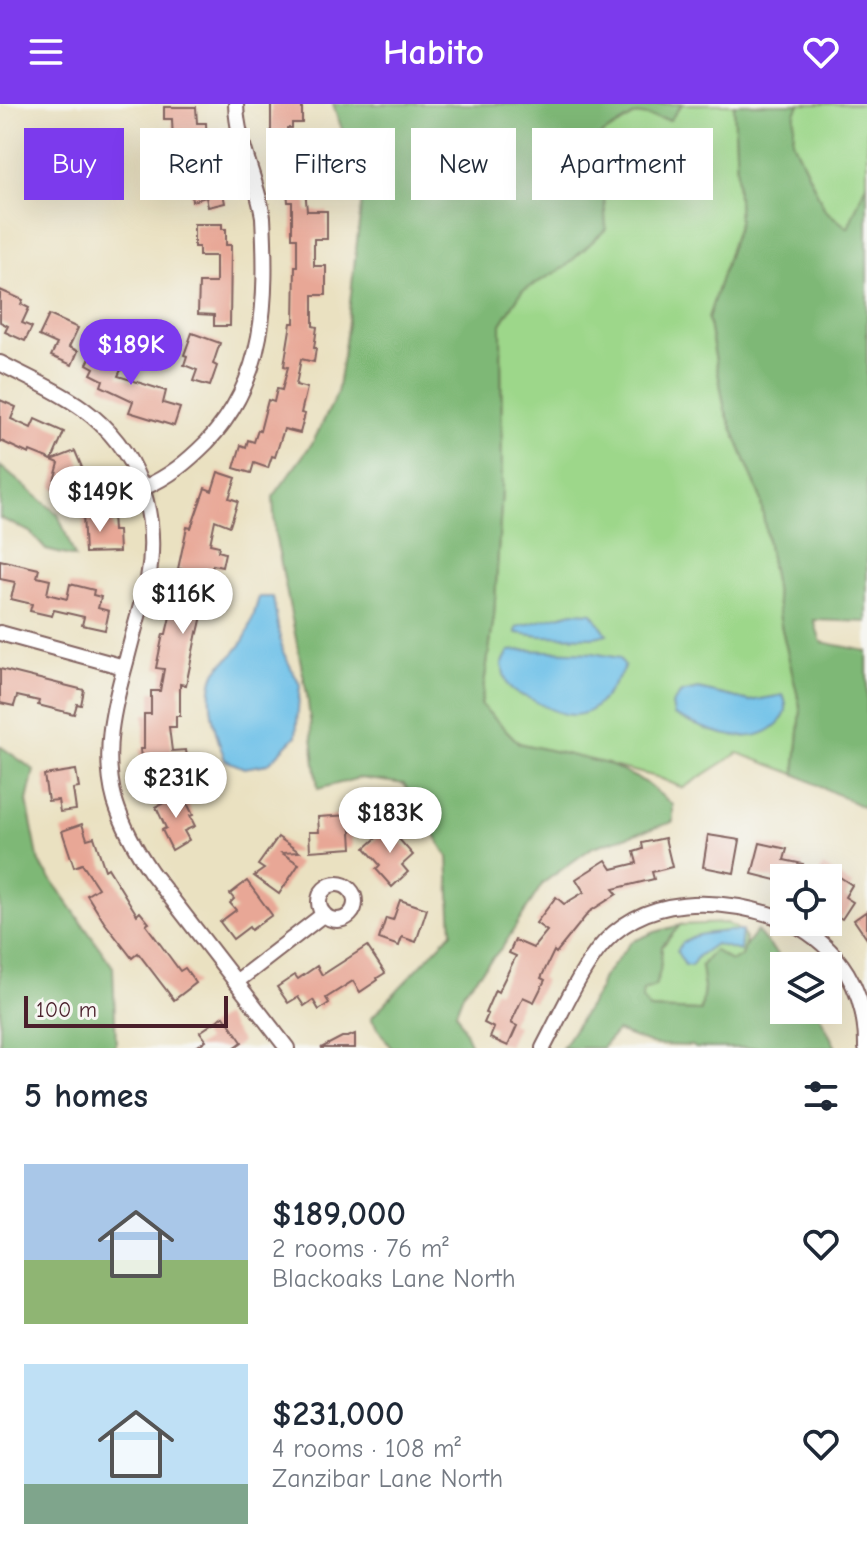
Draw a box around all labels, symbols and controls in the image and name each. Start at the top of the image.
icon: menu [24,30,68,74]
icon: heart [799,30,843,74]
text: Habito [383,32,484,73]
chip: Buy [24,128,124,200]
chip: Rent [140,128,250,200]
chip: Filters [266,128,395,200]
chip: New [411,128,516,200]
chip: Apartment [532,128,713,200]
pin: $189K [75,319,187,387]
text: $189K [97,330,165,360]
pin: $149K [44,466,156,534]
text: $149K [67,477,133,507]
pin: $116K [127,568,239,636]
text: $116K [151,579,215,609]
pin: $231K [120,752,232,820]
text: $231K [143,763,209,793]
pin: $183K [334,787,446,855]
text: $183K [357,798,423,828]
map controls [770,864,842,1024]
button: locate [770,864,842,936]
button: layers [770,952,842,1024]
scale bar [24,992,228,1028]
text: 100 m [36,997,97,1023]
icon: filters [799,1074,843,1118]
text: 5 homes [24,1076,148,1116]
text: $189,000 [272,1194,406,1234]
icon: home [88,1196,184,1292]
icon: heart [799,1222,843,1266]
text: 2 rooms · 76 m² [272,1234,449,1264]
text: Blackoaks Lane North [272,1264,516,1294]
text: $231,000 [272,1394,404,1434]
icon: home [88,1396,184,1492]
icon: heart [799,1422,843,1466]
text: 4 rooms · 108 m² [272,1434,461,1464]
text: Zanzibar Lane North [272,1464,503,1494]

